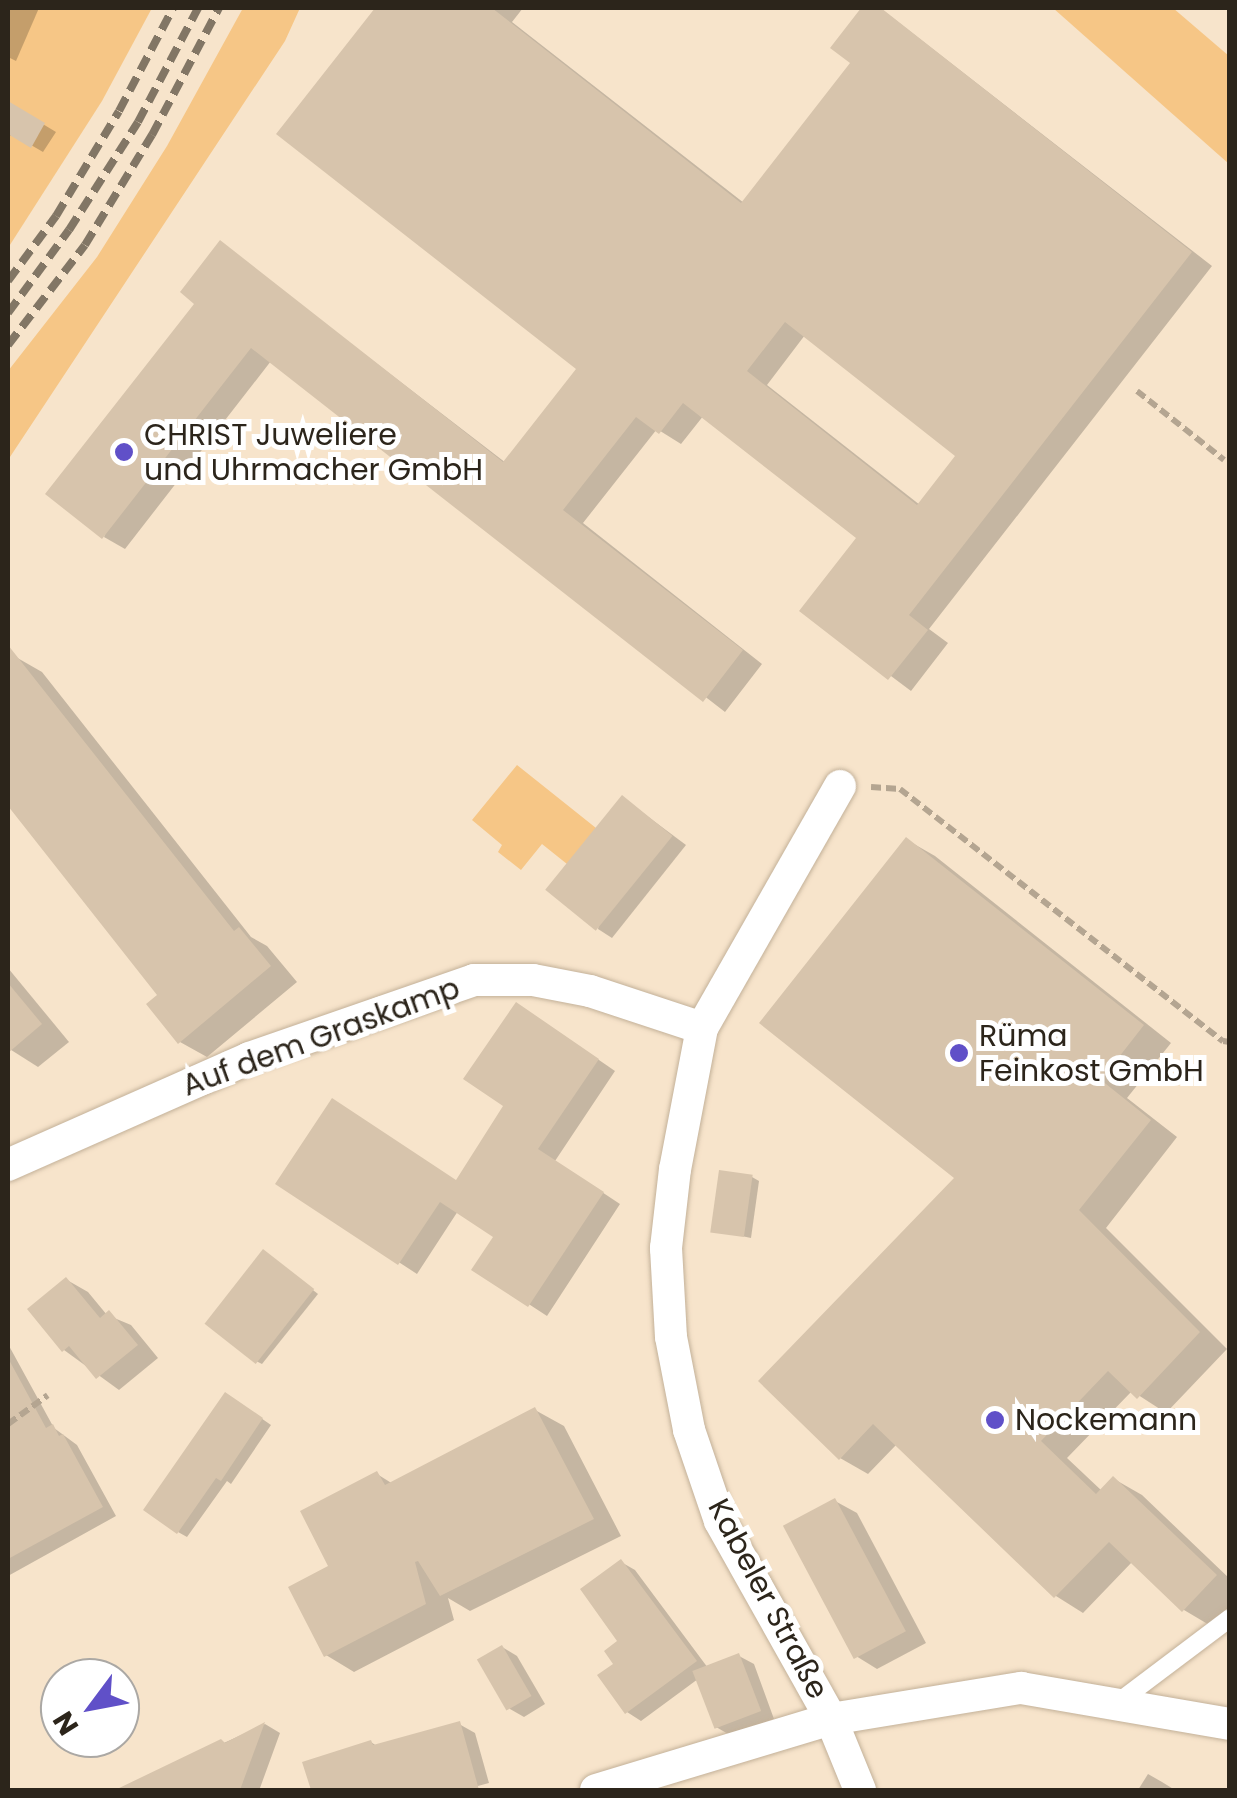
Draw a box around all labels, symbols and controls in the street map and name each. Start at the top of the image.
place label: CHRIST Juweliere und Uhrmacher GmbH [144,417,483,488]
marker: CHRIST Juweliere und Uhrmacher GmbH [113,441,135,463]
street label: Auf dem Graskamp [177,970,465,1104]
place label: Rüma Feinkost GmbH [979,1018,1204,1088]
marker: Rüma Feinkost GmbH [948,1042,970,1064]
place label: Nockemann [1015,1402,1197,1438]
marker: Nockemann [984,1409,1006,1431]
street label: Kabeler Straße [700,1493,836,1705]
north arrow [40,1658,140,1758]
text: N [44,1704,88,1742]

